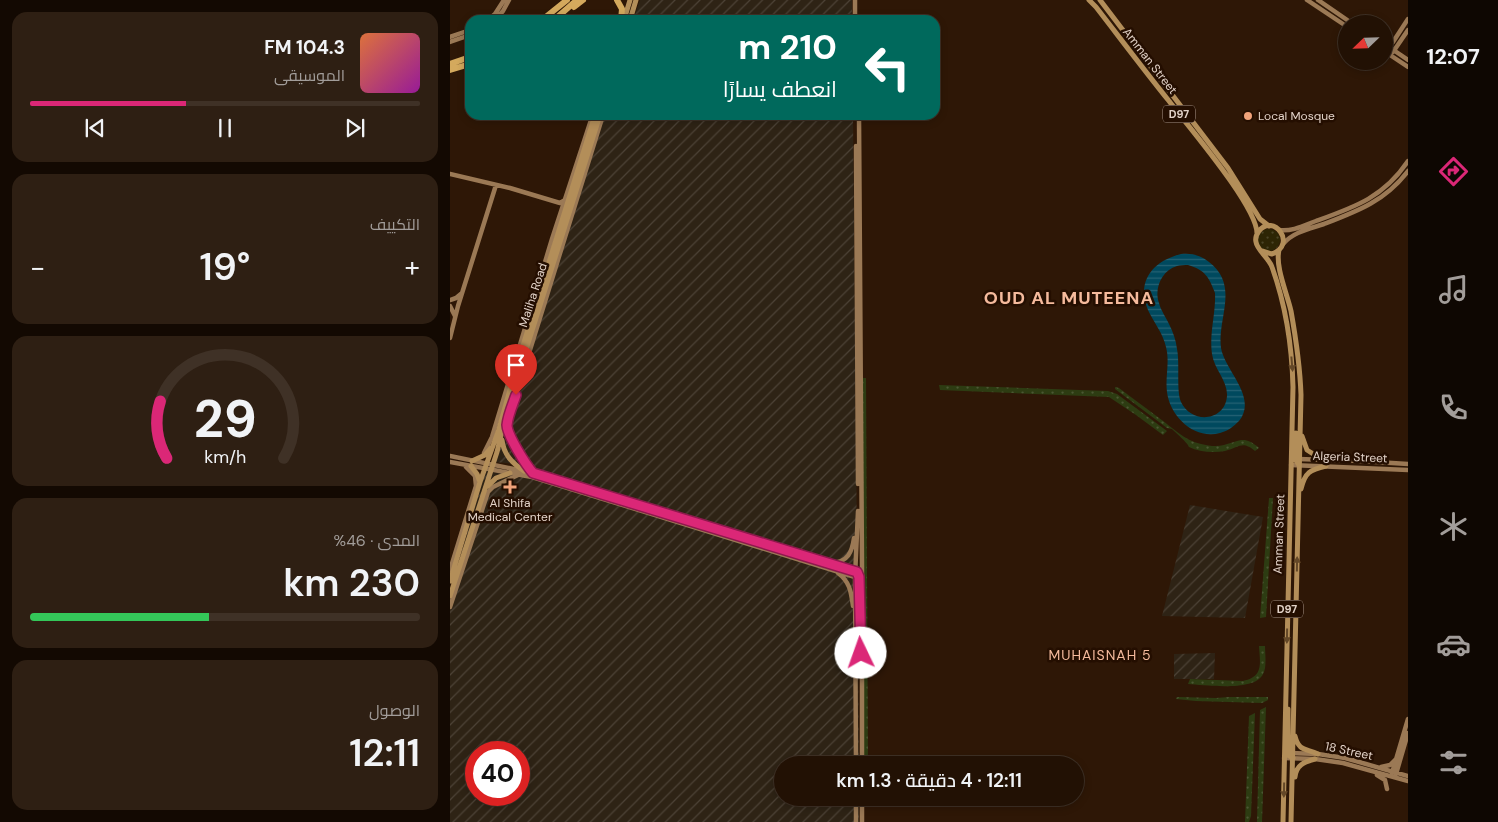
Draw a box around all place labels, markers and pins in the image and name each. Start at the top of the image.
place label: Local Mosque [1258,108,1335,124]
marker: Local Mosque [1242,110,1254,122]
pin [495,344,537,395]
marker: Al Shifa Medical Center [503,480,517,494]
place label: Al Shifa Medical Center [468,495,553,525]

